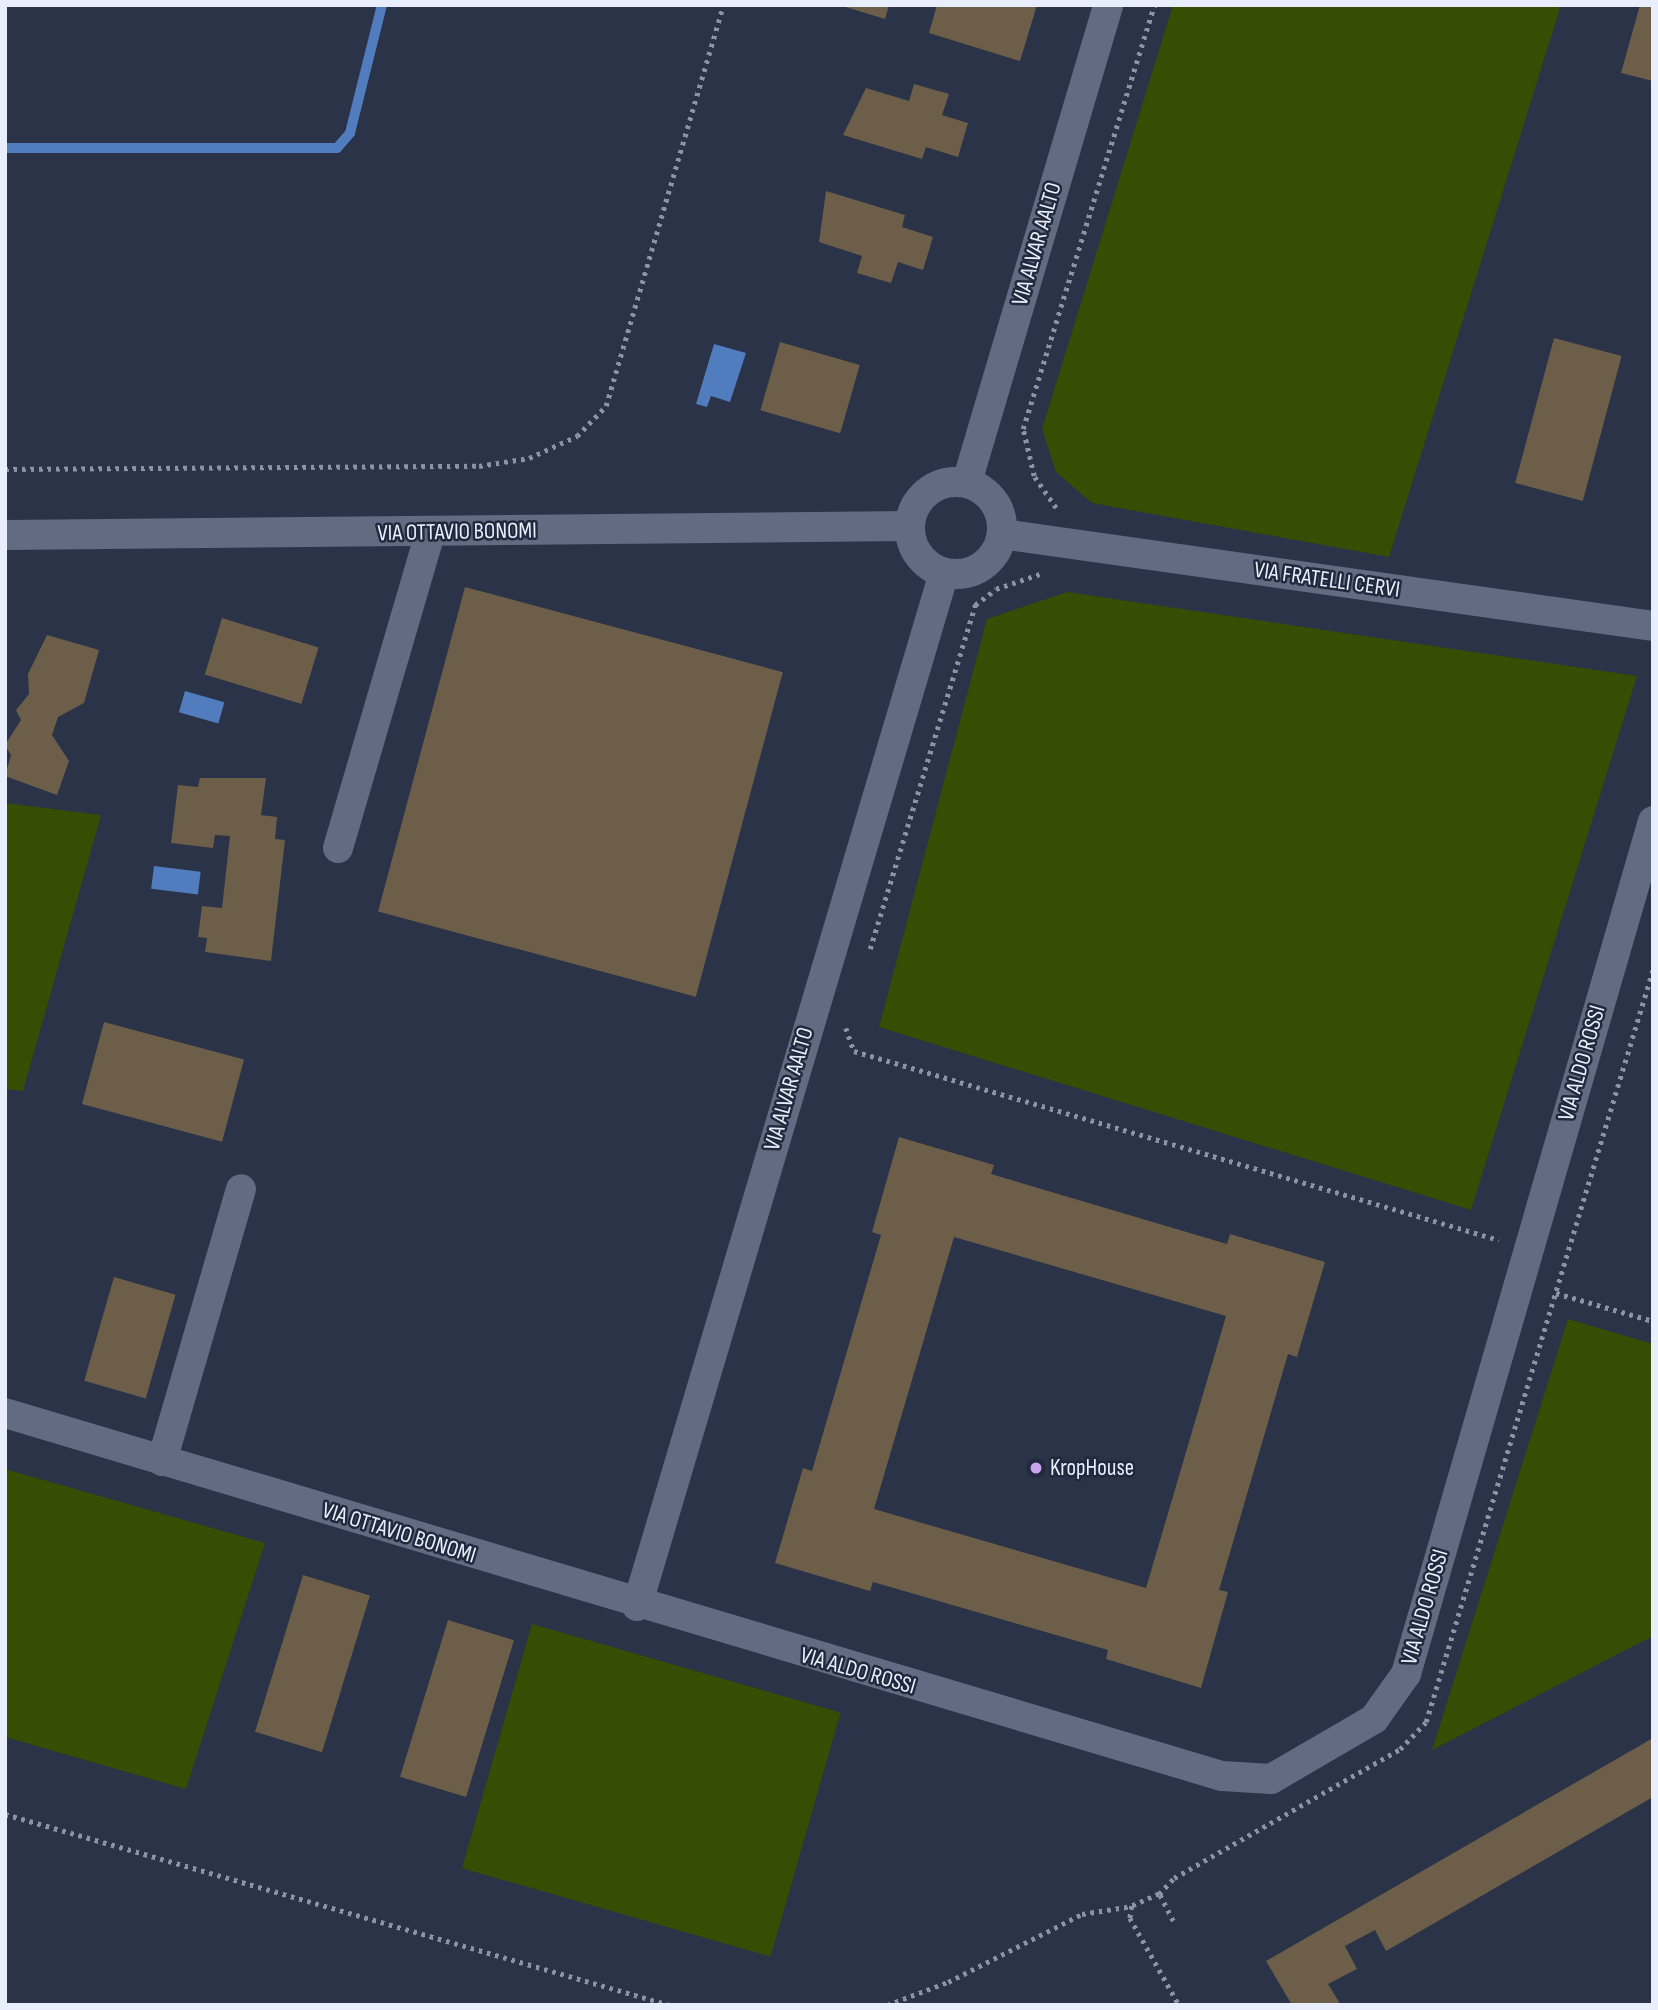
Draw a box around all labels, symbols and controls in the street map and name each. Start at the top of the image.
street label: VIA ALVAR AALTO [1006,179,1068,309]
street label: VIA OTTAVIO BONOMI [377,517,537,547]
street label: VIA FRATELLI CERVI [1252,556,1402,604]
street label: VIA ALDO ROSSI [1552,1002,1612,1124]
street label: VIA ALVAR AALTO [758,1024,820,1154]
place label: KropHouse [1050,1454,1134,1482]
marker: KropHouse [1028,1460,1044,1476]
street label: VIA OTTAVIO BONOMI [319,1496,479,1570]
street label: VIA ALDO ROSSI [1395,1546,1455,1668]
street label: VIA ALDO ROSSI [797,1641,919,1701]

